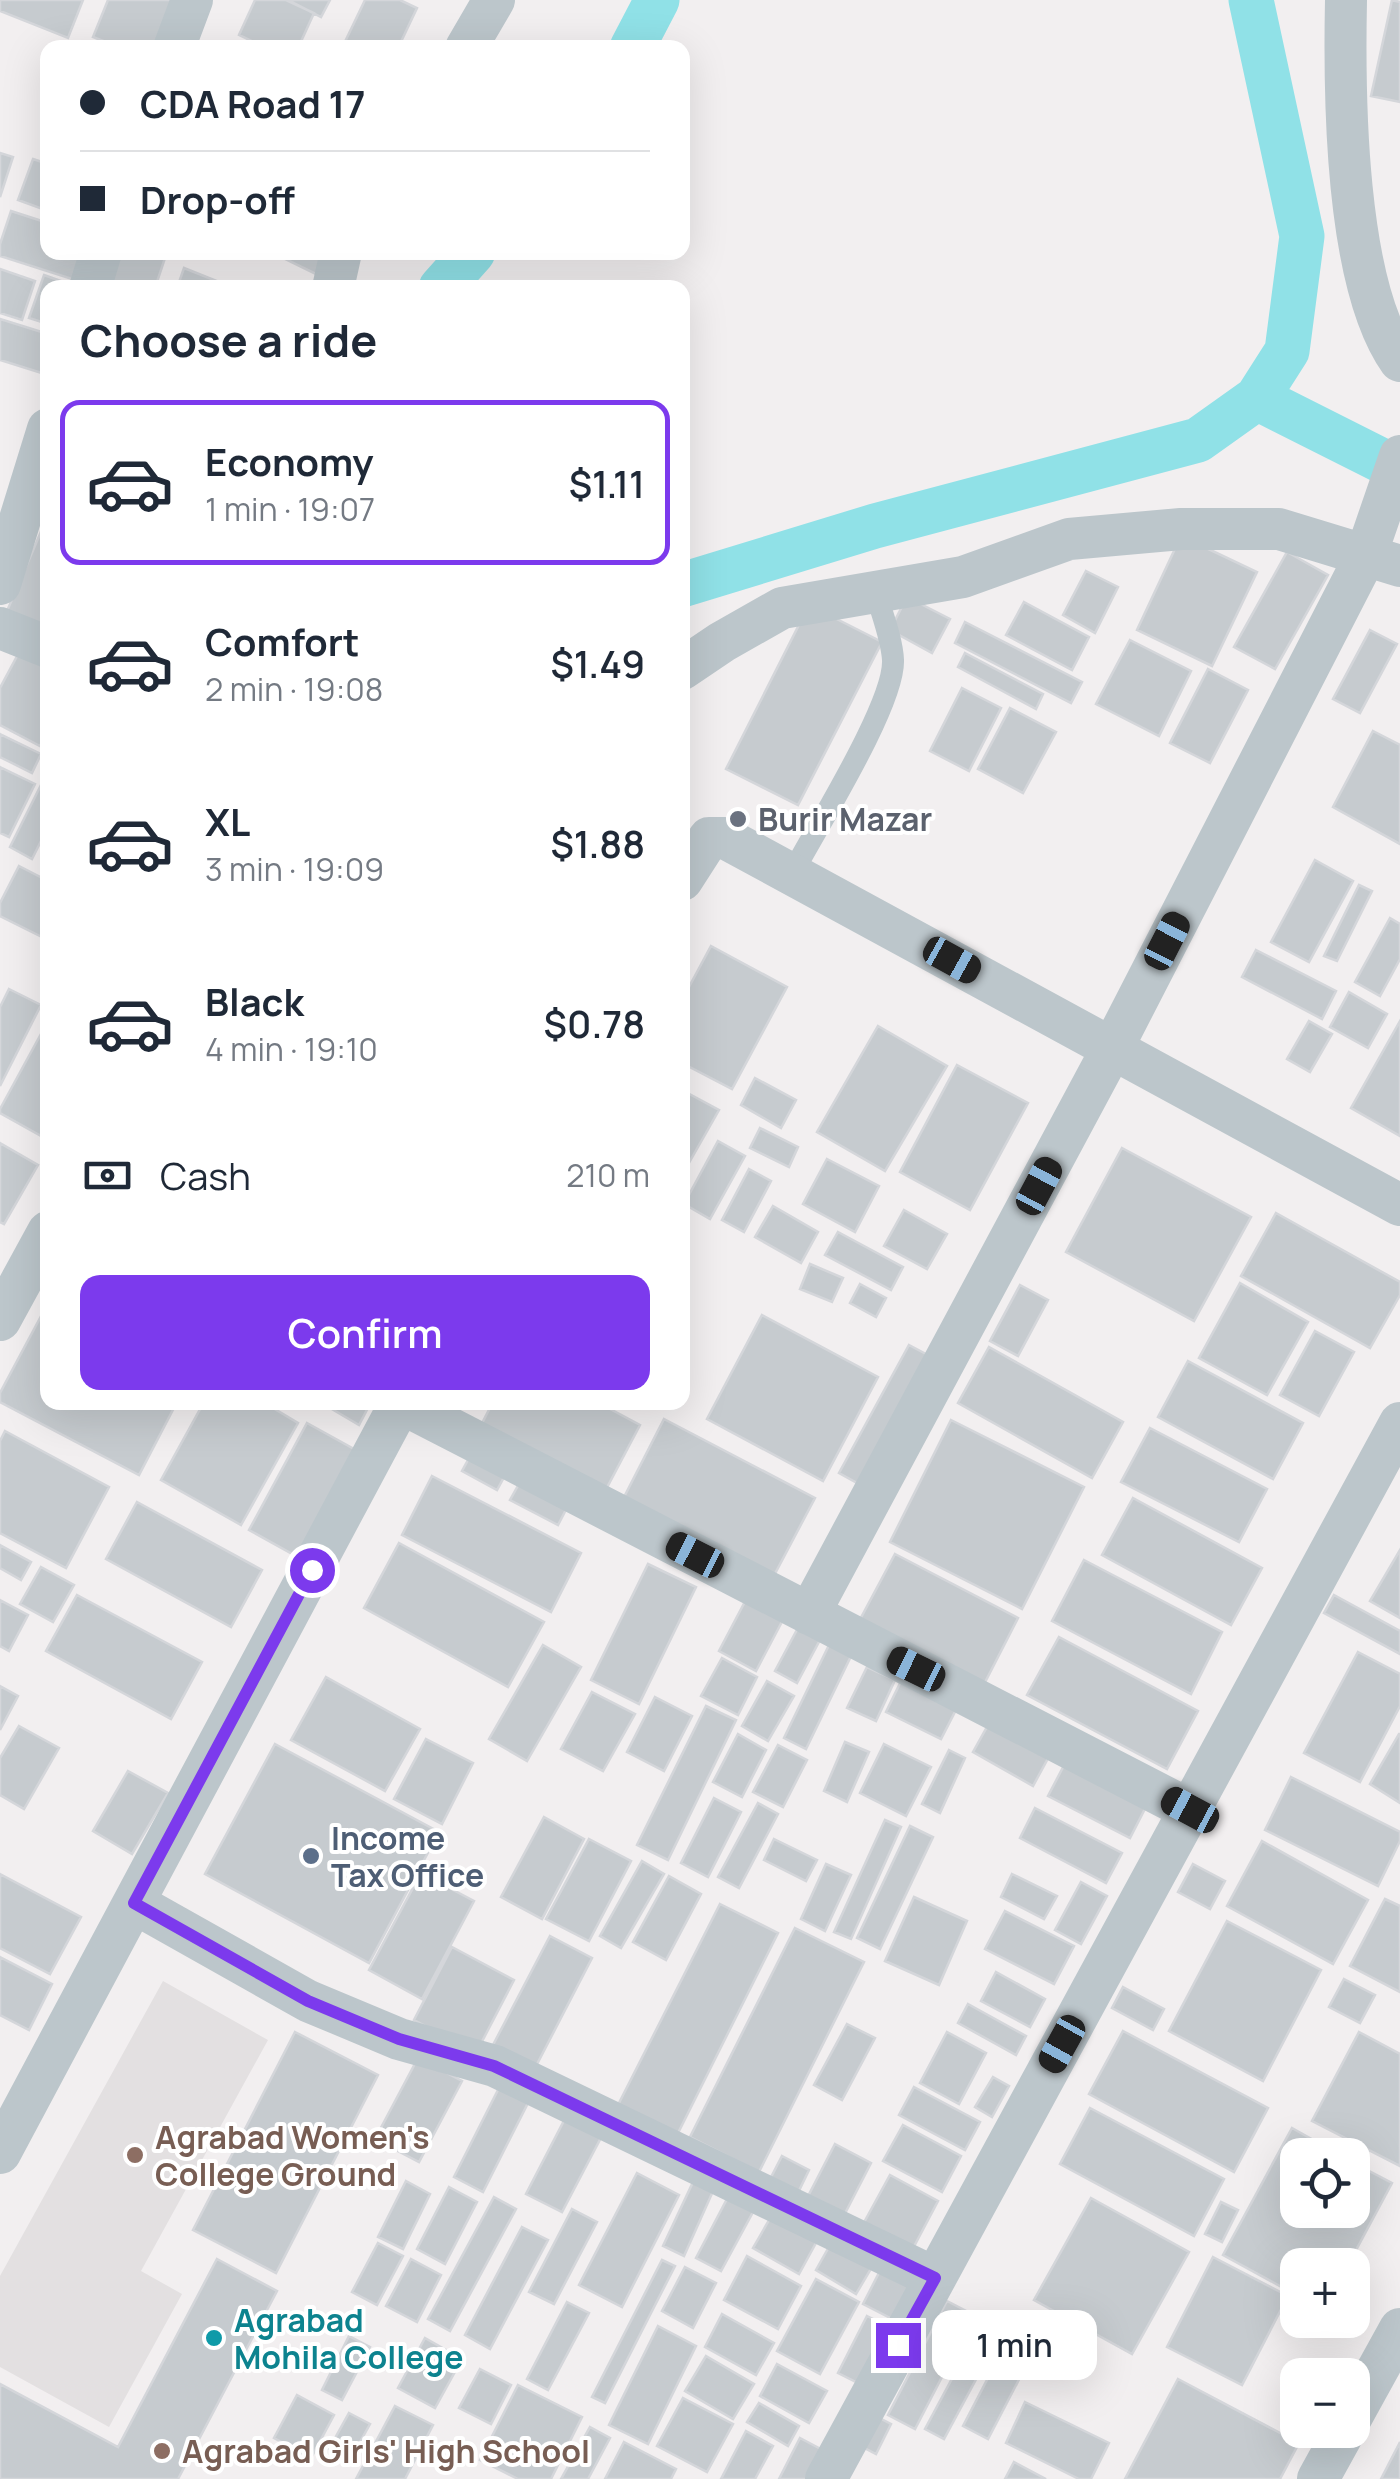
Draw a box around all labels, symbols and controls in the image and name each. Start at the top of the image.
text: CDA Road 17 [140,77,365,129]
text: Drop-off [140,173,295,225]
text: Choose a ride [80,309,377,371]
text: Economy [205,435,374,487]
icon: car [85,438,175,528]
text: $1.11 [569,457,645,509]
text: 1 min · 19:07 [205,487,375,531]
text: Comfort [205,615,359,667]
icon: car [85,618,175,708]
text: $1.49 [550,637,645,689]
text: 2 min · 19:08 [205,667,383,711]
text: XL [205,795,250,847]
place label: Burir Mazar [758,797,932,841]
icon: car [85,798,175,888]
marker: Burir Mazar [727,808,749,830]
text: $1.88 [551,817,645,869]
text: 3 min · 19:09 [205,847,384,891]
car [1140,907,1194,975]
car [918,932,986,988]
text: Black [205,975,304,1027]
icon: car [85,978,175,1068]
text: $0.78 [544,997,645,1049]
text: 4 min · 19:10 [205,1027,378,1071]
icon: cash [80,1148,135,1203]
text: Cash [160,1149,251,1201]
car [1012,1152,1066,1220]
text: 210 m [566,1153,650,1197]
button: Confirm [80,1275,650,1390]
car [661,1528,729,1582]
route start [290,1548,335,1593]
car [882,1642,950,1696]
car [1156,1783,1224,1837]
place label: Income Tax Office [331,1816,484,1897]
marker: Income Tax Office [300,1845,322,1867]
car [1034,2010,1090,2078]
place label: Agrabad Women's College Ground [155,2115,429,2196]
map controls [1280,2138,1370,2448]
button: locate [1280,2138,1370,2228]
marker: Agrabad Women's College Ground [124,2144,146,2166]
button: + [1280,2248,1370,2338]
place label: Agrabad Mohila College [234,2298,464,2379]
callout: 1 min [933,2310,1098,2380]
route end [876,2323,921,2368]
text: 1 min [976,2323,1053,2367]
marker: Agrabad Mohila College [203,2327,225,2349]
button: − [1280,2358,1370,2448]
place label: Agrabad Girls' High School [182,2429,590,2473]
marker: Agrabad Girls' High School [151,2440,173,2462]

